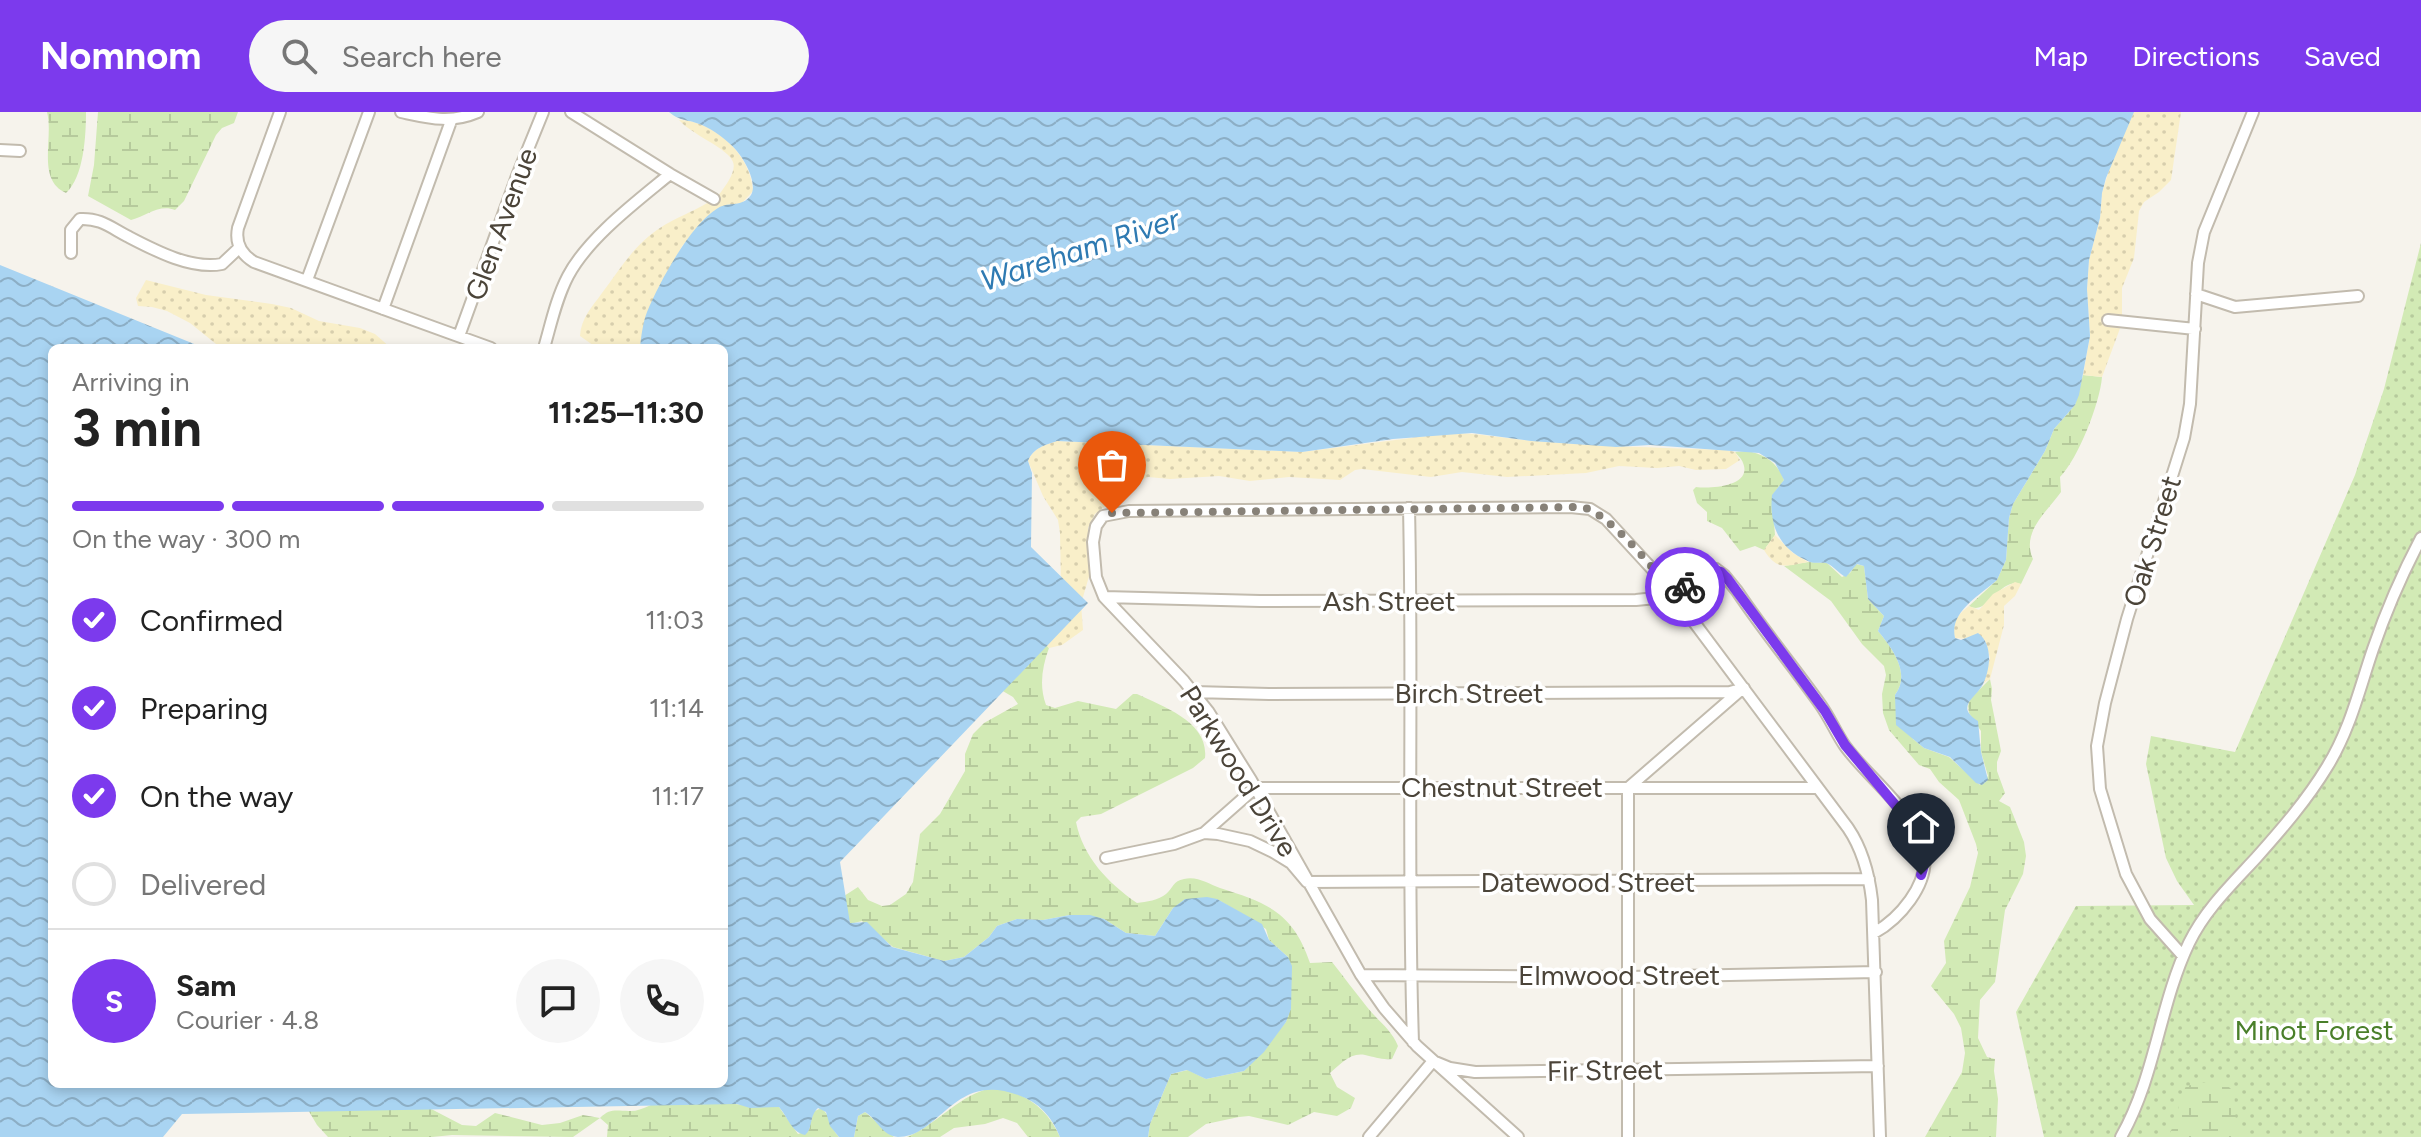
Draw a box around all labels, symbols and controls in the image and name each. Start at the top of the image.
search box [249,20,809,92]
text: Nomnom [40,33,201,79]
icon: search [277,34,321,78]
text: Search here [341,38,502,75]
text: Map [2034,39,2088,73]
text: Directions [2132,39,2260,73]
text: Saved [2304,39,2381,73]
street label: Glen Avenue [458,143,544,305]
water label: Wareham River [976,199,1186,299]
text: Arriving in [72,366,190,398]
text: 11:25–11:30 [548,394,704,431]
text: 3 min [72,397,202,459]
pin [1078,431,1146,513]
icon: bag [1090,443,1134,487]
street label: Oak Street [2116,472,2188,610]
text: On the way · 300 m [72,523,300,555]
courier [1645,547,1725,627]
icon: bike [1663,565,1707,609]
street label: Ash Street [1323,584,1455,618]
icon: check [72,598,116,642]
text: Confirmed [140,602,283,639]
text: 11:03 [645,604,704,636]
street label: Birch Street [1394,676,1544,710]
street label: Parkwood Drive [1173,679,1305,863]
icon: check [72,686,116,730]
text: Preparing [140,690,268,727]
text: 11:14 [649,692,704,724]
street label: Chestnut Street [1401,770,1603,804]
icon: check [72,774,116,818]
text: On the way [140,778,293,815]
text: 11:17 [651,780,704,812]
pin [1887,793,1955,875]
icon: home [1899,805,1943,849]
street label: Datewood Street [1481,865,1695,899]
text: Delivered [140,866,266,903]
street label: Elmwood Street [1518,958,1720,992]
button: chat [516,959,600,1043]
button: phone [620,959,704,1043]
text: Sam [176,967,236,1004]
text: S [105,983,123,1020]
text: Courier · 4.8 [176,1004,319,1036]
park label: Minot Forest [2234,1013,2394,1047]
street label: Fir Street [1546,1052,1664,1088]

